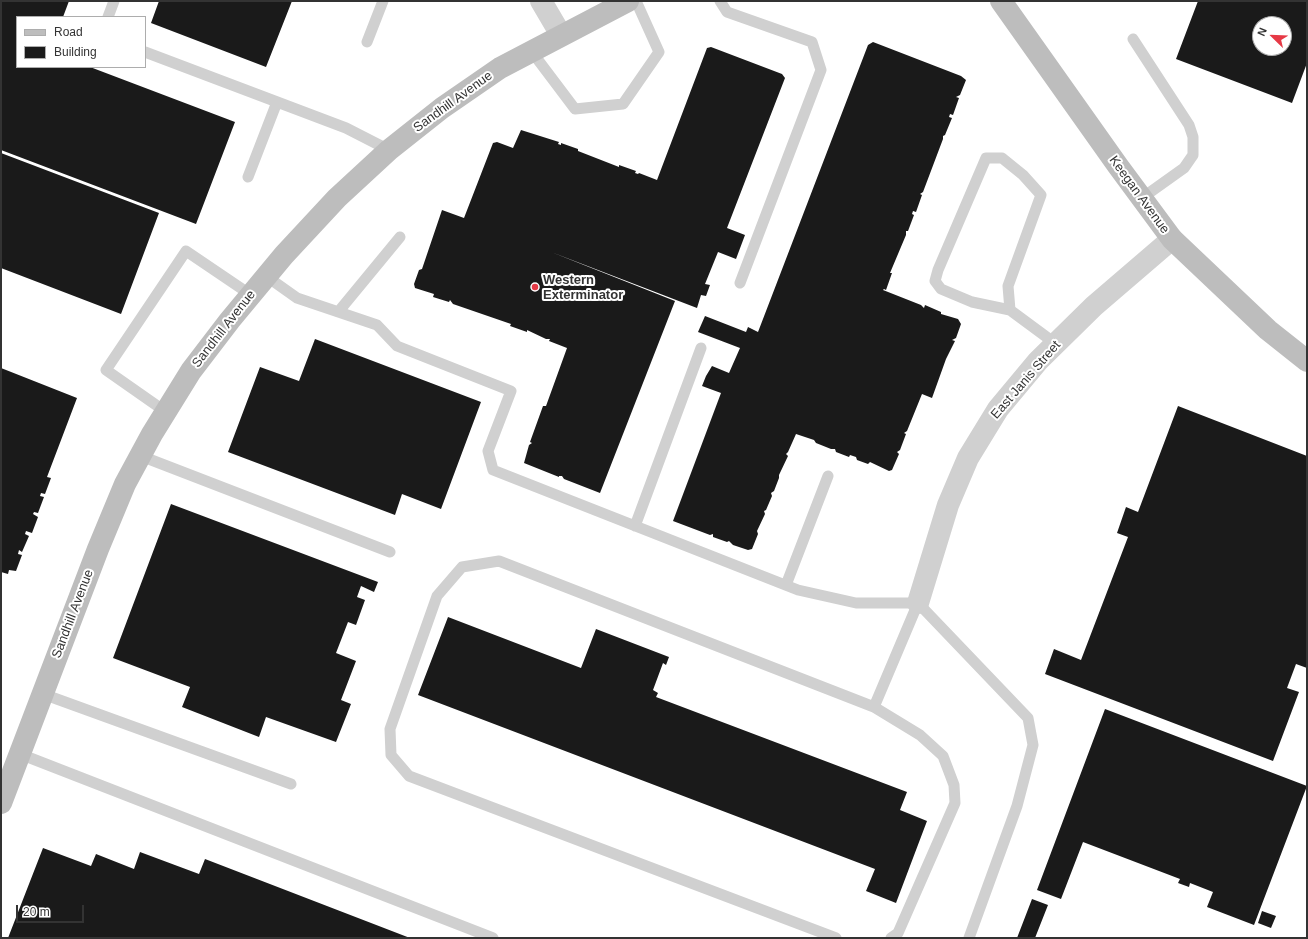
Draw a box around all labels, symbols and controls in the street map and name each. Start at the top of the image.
legend [16,16,146,68]
north arrow [1252,16,1292,56]
text: Road [54,25,83,39]
text: N [1255,26,1269,38]
text: Building [54,45,97,59]
street label: Sandhill Avenue [411,68,495,136]
street label: Keegan Avenue [1106,153,1172,237]
place label: Western Exterminator [543,272,623,303]
marker: Western Exterminator [530,282,540,292]
street label: Sandhill Avenue [189,287,259,371]
street label: East Janis Street [988,338,1064,422]
street label: Sandhill Avenue [49,567,97,661]
scale bar [18,897,86,923]
text: 20 m [23,905,50,919]

